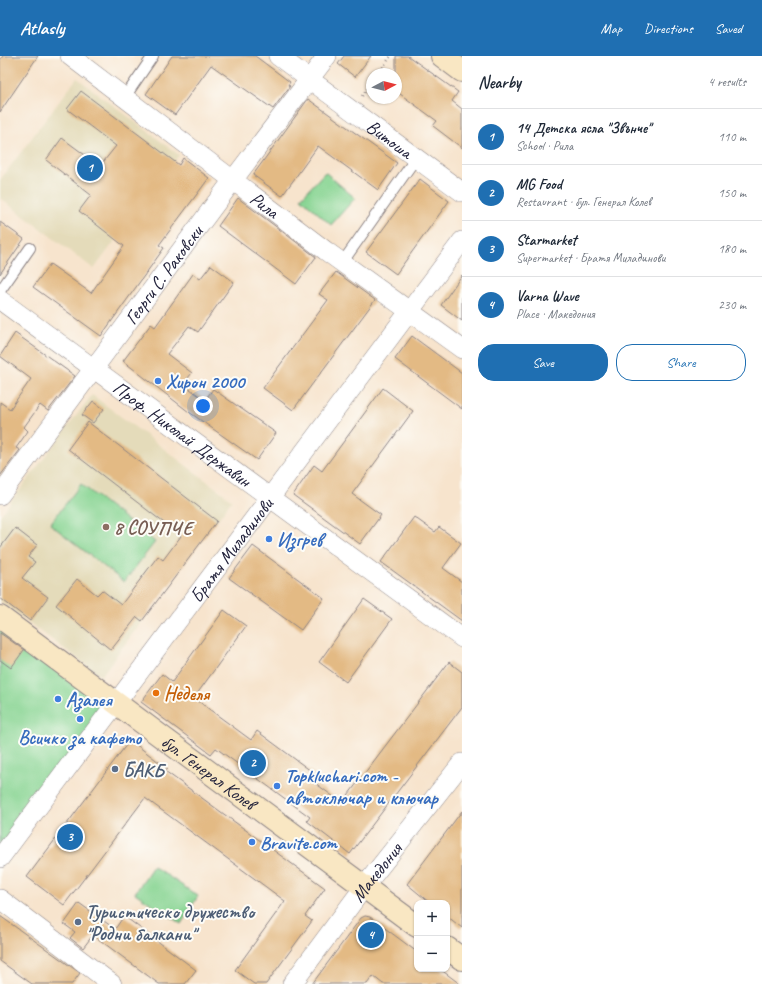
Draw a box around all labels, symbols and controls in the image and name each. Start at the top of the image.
text: Atlasly [20,16,64,40]
text: Map [601,20,622,37]
text: Directions [644,20,693,37]
text: Saved [715,20,742,37]
north arrow [366,68,402,104]
text: Nearby [478,72,521,93]
text: 4 results [708,74,746,90]
street label: Витоша [361,115,419,166]
text: 14 Детска ясла "Звънче" [516,119,651,138]
text: 1 [488,129,494,145]
text: 110 m [718,129,746,145]
text: School · Рила [516,138,573,154]
pin: 1 [77,153,103,183]
text: MG Food [516,175,562,194]
text: 2 [488,185,494,201]
text: 150 m [718,185,746,201]
street label: Рила [245,187,285,225]
text: Restaurant · бул. Генерал Колев [516,194,651,210]
street label: Георги С. Раковски [119,219,209,329]
text: Starmarket [516,231,576,250]
text: 3 [488,241,494,257]
text: 180 m [718,241,746,257]
text: Supermarket · Братя Миладинови [516,250,665,266]
text: Varna Wave [516,287,578,306]
text: 4 [488,297,494,313]
text: 230 m [718,297,746,313]
text: Place · Македония [516,306,595,322]
button: Save [478,344,608,381]
button: Share [616,344,746,381]
place label: Хирон 2000 [166,370,247,394]
street label: Проф. Николай Державин [108,376,257,493]
marker: Хирон 2000 [153,376,163,386]
your location [193,396,213,416]
street label: Братя Миладинови [185,492,279,608]
place label: 8 СОУПЧЕ [114,516,195,540]
marker: 8 СОУПЧЕ [101,522,111,532]
place label: Изгрев [277,528,327,553]
marker: Изгрев [264,534,274,544]
place label: Неделя [164,682,211,706]
place label: Азалея [66,688,113,713]
marker: Неделя [151,688,161,698]
marker: Азалея [53,694,63,704]
marker: Всичко за кафето [75,714,85,724]
place label: Всичко за кафето [18,726,143,751]
street label: бул. Генерал Колев [157,730,263,817]
pin: 2 [240,748,266,778]
place label: БАКБ [123,758,167,782]
marker: БАКБ [110,764,120,774]
place label: Topkluchari.com - автоключар и ключар [285,764,439,810]
marker: Topkluchari.com - автоключар и ключар [272,781,282,791]
pin: 3 [57,822,83,852]
place label: Bravite.com [260,831,338,855]
street label: Македония [346,836,409,907]
marker: Bravite.com [247,837,257,847]
place label: Туристическо дружество "Родни балкани" [86,900,257,946]
map controls [414,900,450,972]
button: + [414,900,450,936]
marker: Туристическо дружество "Родни балкани" [73,917,83,927]
pin: 4 [358,920,384,950]
button: − [414,936,450,972]

